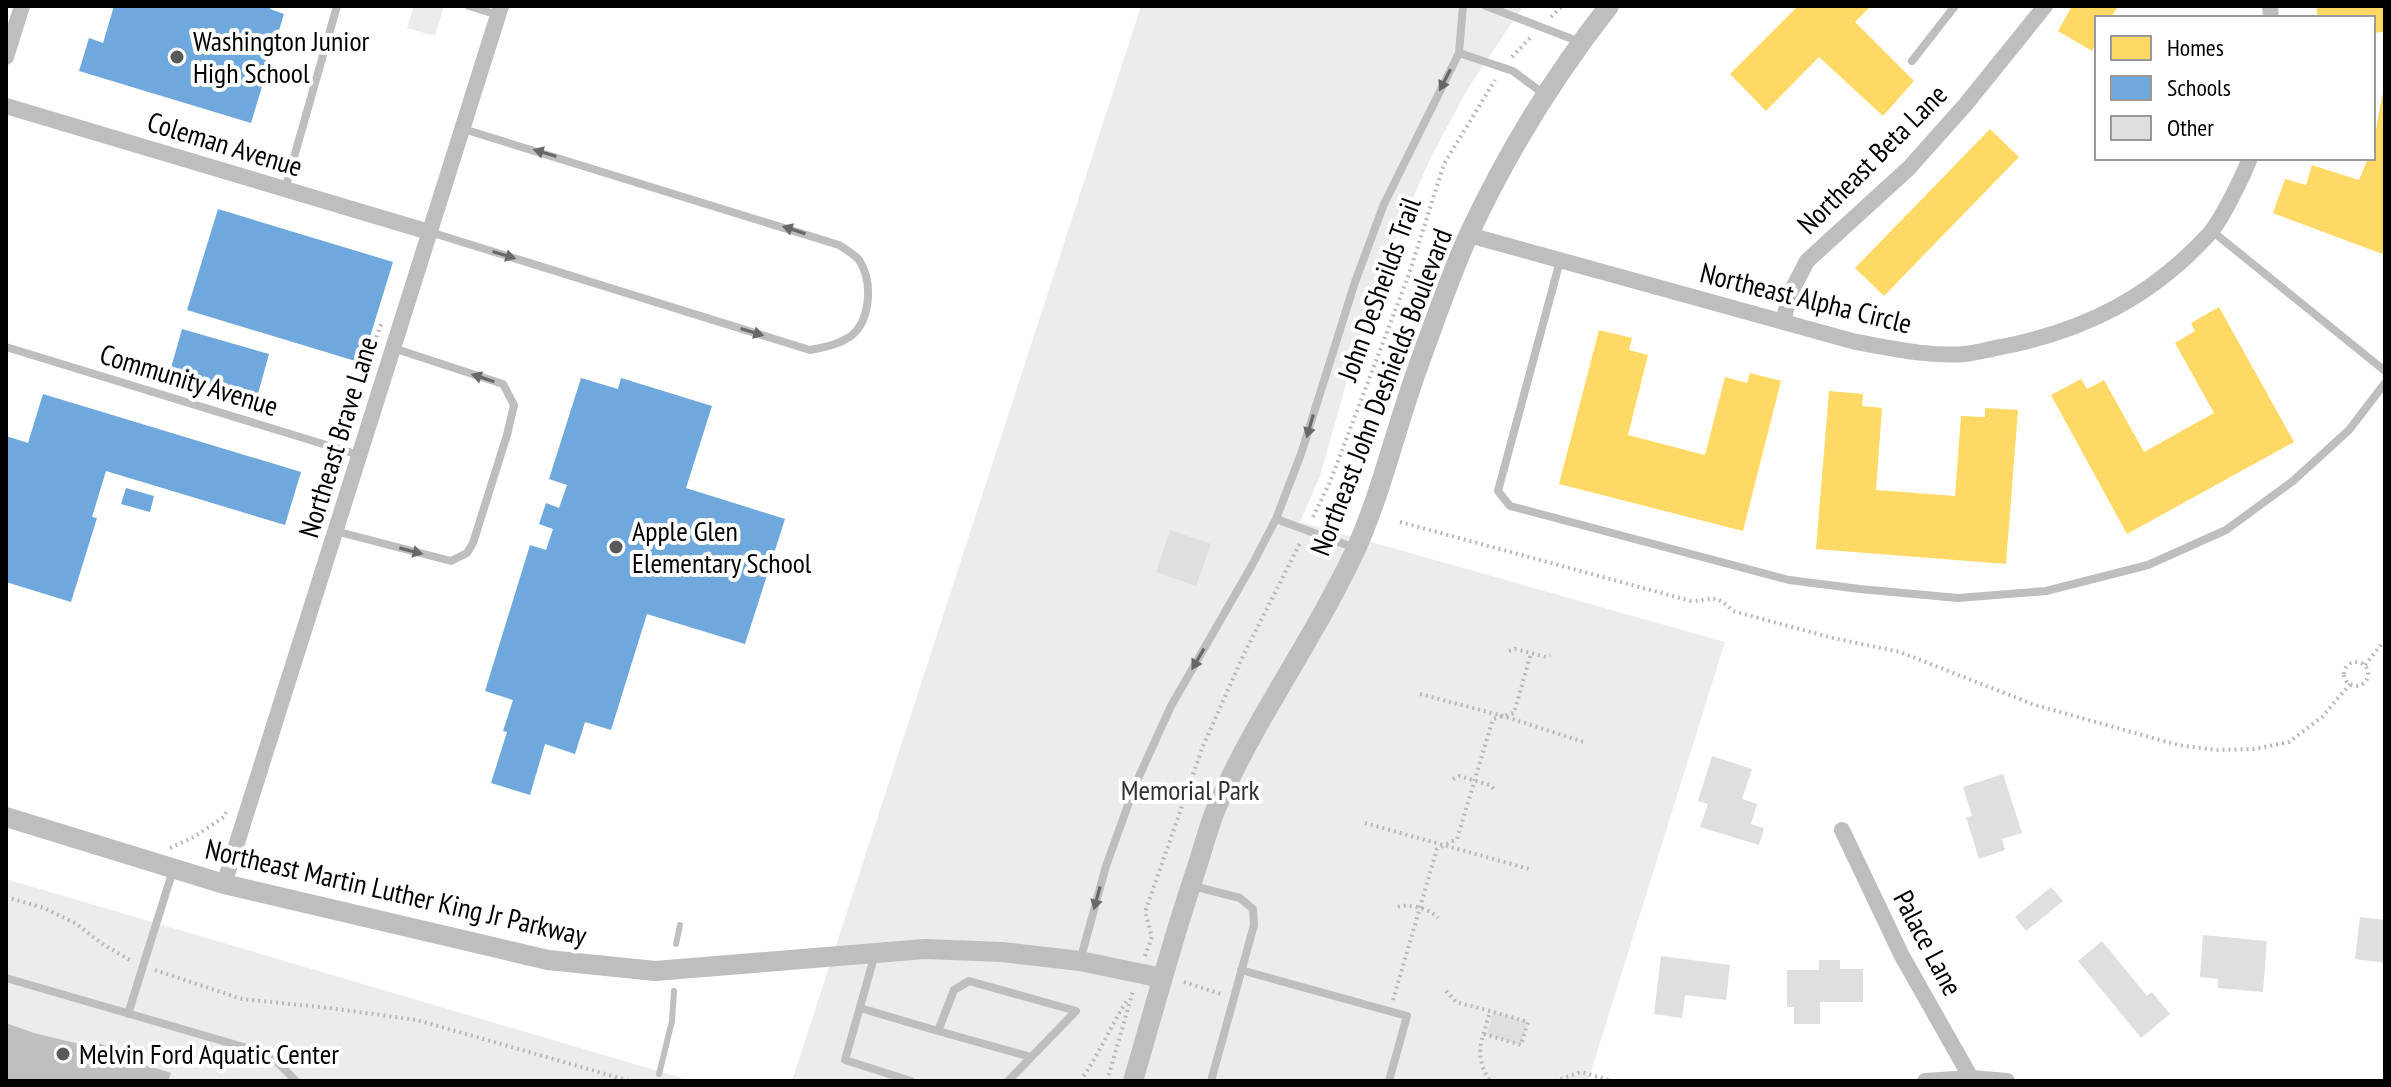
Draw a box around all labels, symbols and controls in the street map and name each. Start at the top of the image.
legend [2095,16,2375,160]
place label: Washington Junior High School [193,22,369,91]
text: Homes [2167,32,2224,63]
marker: Washington Junior High School [168,48,186,66]
one-way arrow [1439,69,1452,92]
text: Schools [2167,72,2231,103]
street label: Northeast Beta Lane [1789,76,1954,241]
street label: Coleman Avenue [143,102,307,185]
text: Other [2167,112,2214,143]
one-way arrow [533,146,557,159]
street label: John DeSheilds Trail [1328,192,1429,387]
one-way arrow [781,223,805,236]
street label: Northeast John Deshields Boulevard [1301,223,1460,561]
one-way arrow [492,249,516,262]
street label: Northeast Alpha Circle [1697,253,1916,342]
one-way arrow [740,326,764,339]
street label: Northeast Brave Lane [289,332,386,542]
street label: Community Avenue [96,335,283,424]
one-way arrow [470,371,494,383]
one-way arrow [1303,414,1316,438]
place label: Apple Glen Elementary School [632,512,812,581]
marker: Apple Glen Elementary School [607,538,625,556]
one-way arrow [398,545,423,557]
one-way arrow [1191,648,1205,670]
park label: Memorial Park [1121,771,1260,808]
street label: Northeast Martin Luther King Jr Parkway [202,830,591,953]
street label: Palace Lane [1885,884,1972,1002]
one-way arrow [1090,887,1103,911]
place label: Melvin Ford Aquatic Center [79,1035,339,1072]
marker: Melvin Ford Aquatic Center [54,1045,72,1063]

